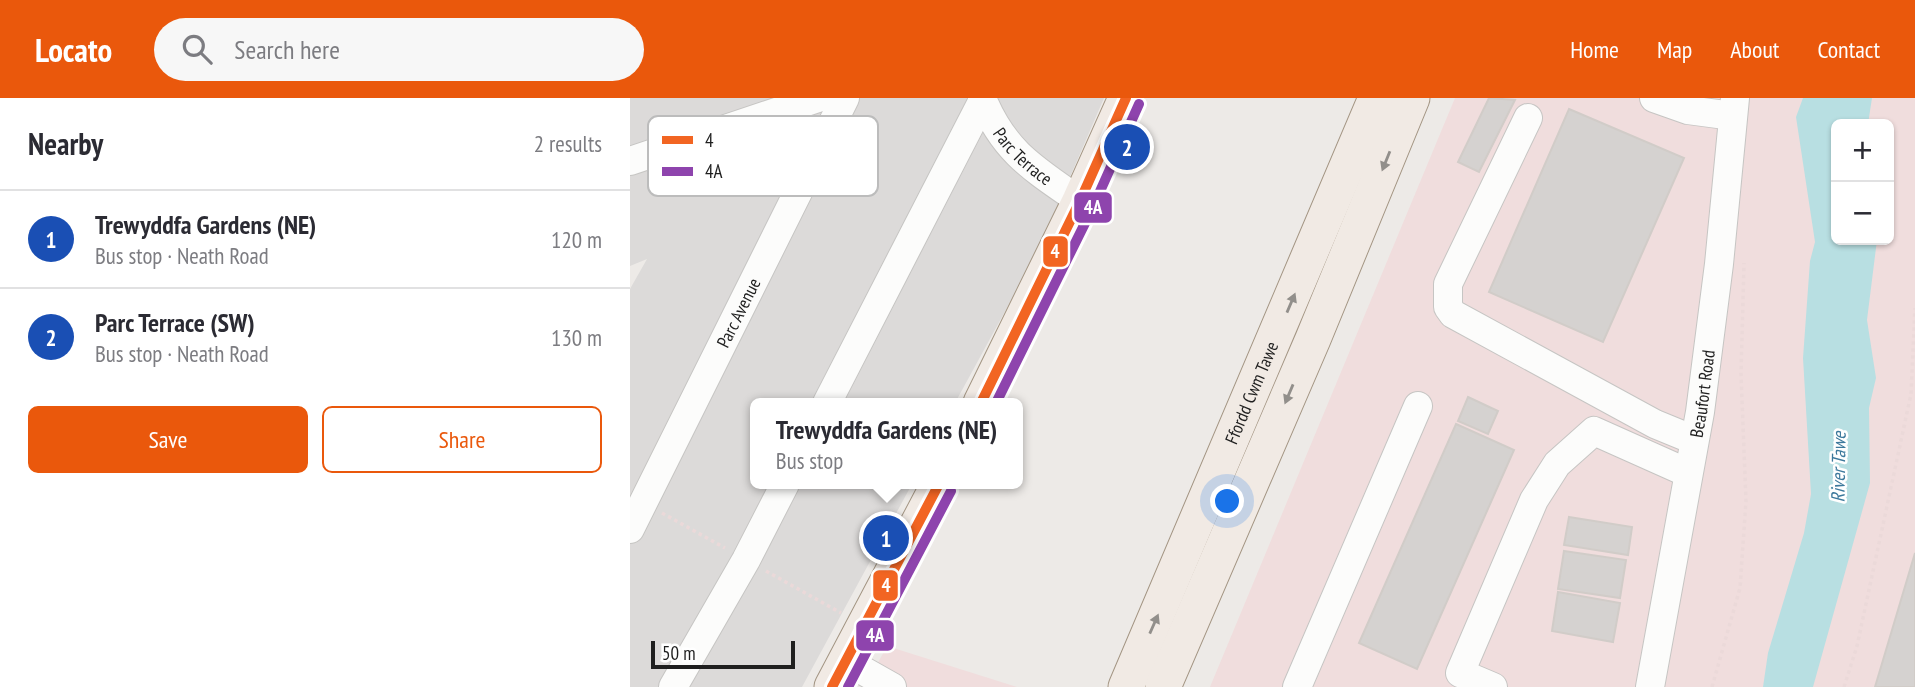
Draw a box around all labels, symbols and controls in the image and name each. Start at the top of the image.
search box [154,18,644,81]
text: Locato [35,28,112,71]
icon: search [178,30,216,68]
text: Search here [234,33,340,66]
text: Home [1570,34,1619,65]
text: Map [1657,34,1692,65]
text: About [1730,34,1779,65]
text: Contact [1817,34,1880,65]
legend [648,116,878,196]
map controls [1831,119,1894,245]
button: + [1831,119,1894,182]
pin: 2 [1104,121,1150,173]
street label: Parc Terrace [989,123,1057,190]
text: Nearby [28,124,103,163]
text: 4 [705,128,714,152]
text: 2 results [534,129,602,158]
one-way arrow [1380,151,1391,172]
text: 4A [705,159,723,183]
button: − [1831,182,1894,245]
line badge: 4A [1073,191,1113,224]
text: 4A [1084,195,1103,219]
text: Trewyddfa Gardens (NE) [95,208,316,241]
text: 1 [46,225,57,254]
text: 120 m [551,225,602,254]
line badge: 4 [1042,235,1069,268]
text: 4 [1050,239,1060,263]
text: Bus stop · Neath Road [95,241,269,270]
street label: Parc Avenue [711,274,765,351]
one-way arrow [1286,292,1297,313]
text: Parc Terrace (SW) [95,306,255,339]
text: 2 [46,323,57,352]
text: 130 m [551,323,602,352]
street label: Ffordd Cwm Tawe [1219,338,1283,447]
text: Bus stop · Neath Road [95,339,269,368]
street label: Beaufort Road [1684,349,1719,439]
one-way arrow [1283,384,1295,404]
popup [750,398,1023,489]
button: Save [28,406,308,473]
button: Share [322,406,602,473]
text: Trewyddfa Gardens (NE) [776,413,997,446]
water label: River Tawe [1825,430,1851,502]
text: Bus stop [776,446,843,475]
your location [1210,484,1244,518]
pin: 1 [863,512,909,564]
line badge: 4 [872,569,899,602]
text: 4 [881,573,891,597]
one-way arrow [1148,614,1159,635]
line badge: 4A [855,619,895,652]
text: 4A [866,623,885,647]
scale bar [651,638,794,670]
text: 50 m [662,641,696,665]

